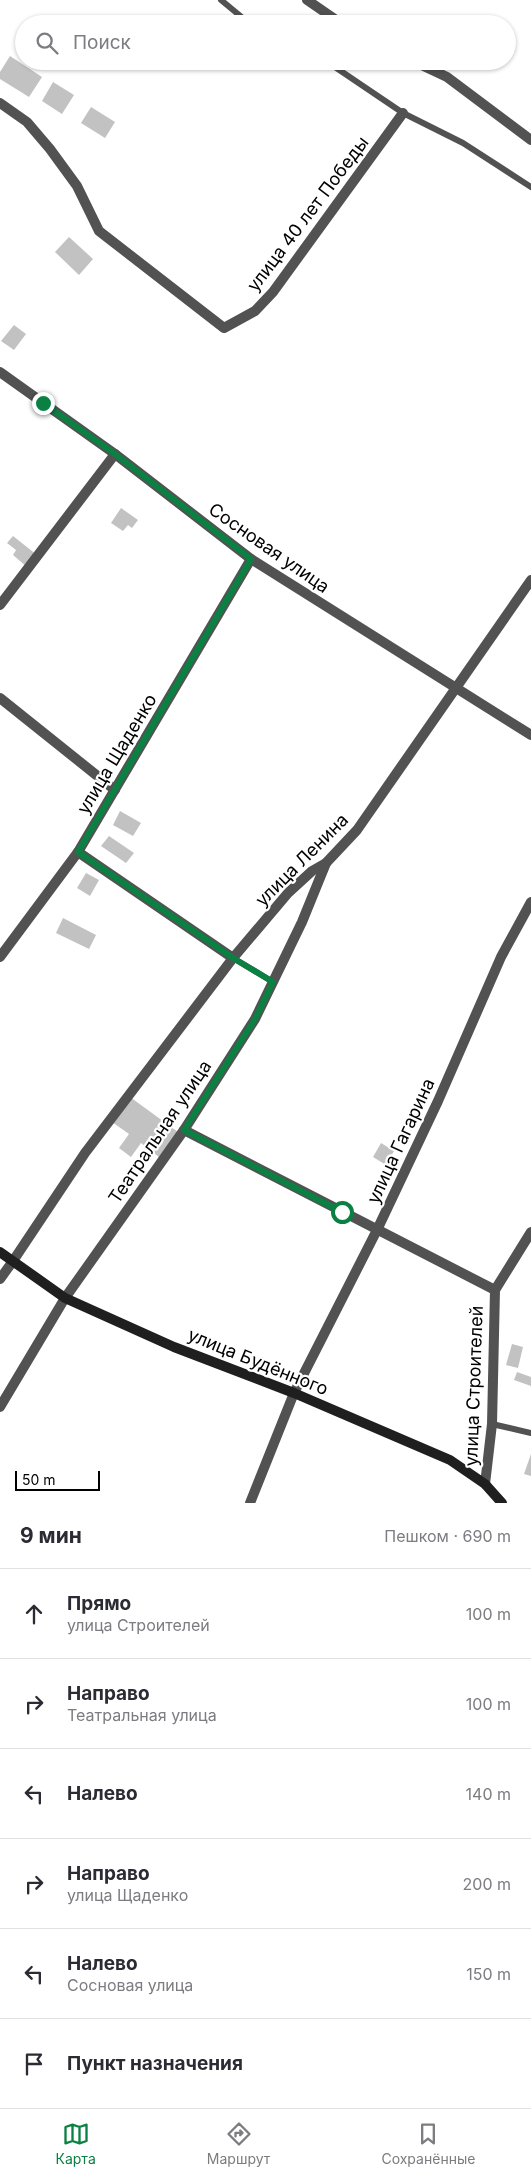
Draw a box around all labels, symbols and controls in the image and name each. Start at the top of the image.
search box [15,15,516,70]
icon: search [33,29,61,57]
text: Поиск [73,31,131,54]
street label: улица 40 лет Победы [243,132,373,295]
route end [32,392,55,415]
street label: Сосновая улица [205,498,334,597]
street label: улица Щаденко [72,690,161,818]
street label: улица Ленина [251,809,352,910]
street label: Театральная улица [104,1056,215,1207]
street label: улица Гагарина [362,1075,439,1207]
route start [331,1201,354,1224]
street label: улица Строителей [460,1305,487,1467]
street label: улица Будённого [185,1324,331,1399]
scale bar [15,1468,100,1491]
text: 50 m [22,1471,56,1488]
text: 9 мин [20,1523,82,1548]
text: Пешком · 690 m [384,1526,511,1546]
text: Прямо [67,1592,131,1615]
icon: ahead [20,1600,48,1628]
text: 100 m [466,1604,511,1624]
text: улица Строителей [67,1615,210,1635]
text: Направо [67,1682,150,1705]
icon: right [20,1690,48,1718]
text: 100 m [466,1694,511,1714]
text: Театральная улица [67,1705,217,1725]
icon: left [20,1780,48,1808]
text: Налево [67,1782,138,1805]
text: 140 m [466,1784,511,1804]
text: Направо [67,1862,150,1885]
icon: right [20,1870,48,1898]
text: 200 m [463,1874,511,1894]
text: улица Щаденко [67,1885,188,1905]
text: Налево [67,1952,138,1975]
icon: left [20,1960,48,1988]
text: 150 m [466,1964,511,1984]
text: Сосновая улица [67,1975,193,1995]
icon: arrive [20,2050,48,2078]
text: Пункт назначения [67,2052,243,2075]
tab: Карта [56,2120,96,2167]
tab: Маршрут [207,2120,270,2167]
tab: Сохранённые [381,2120,475,2167]

